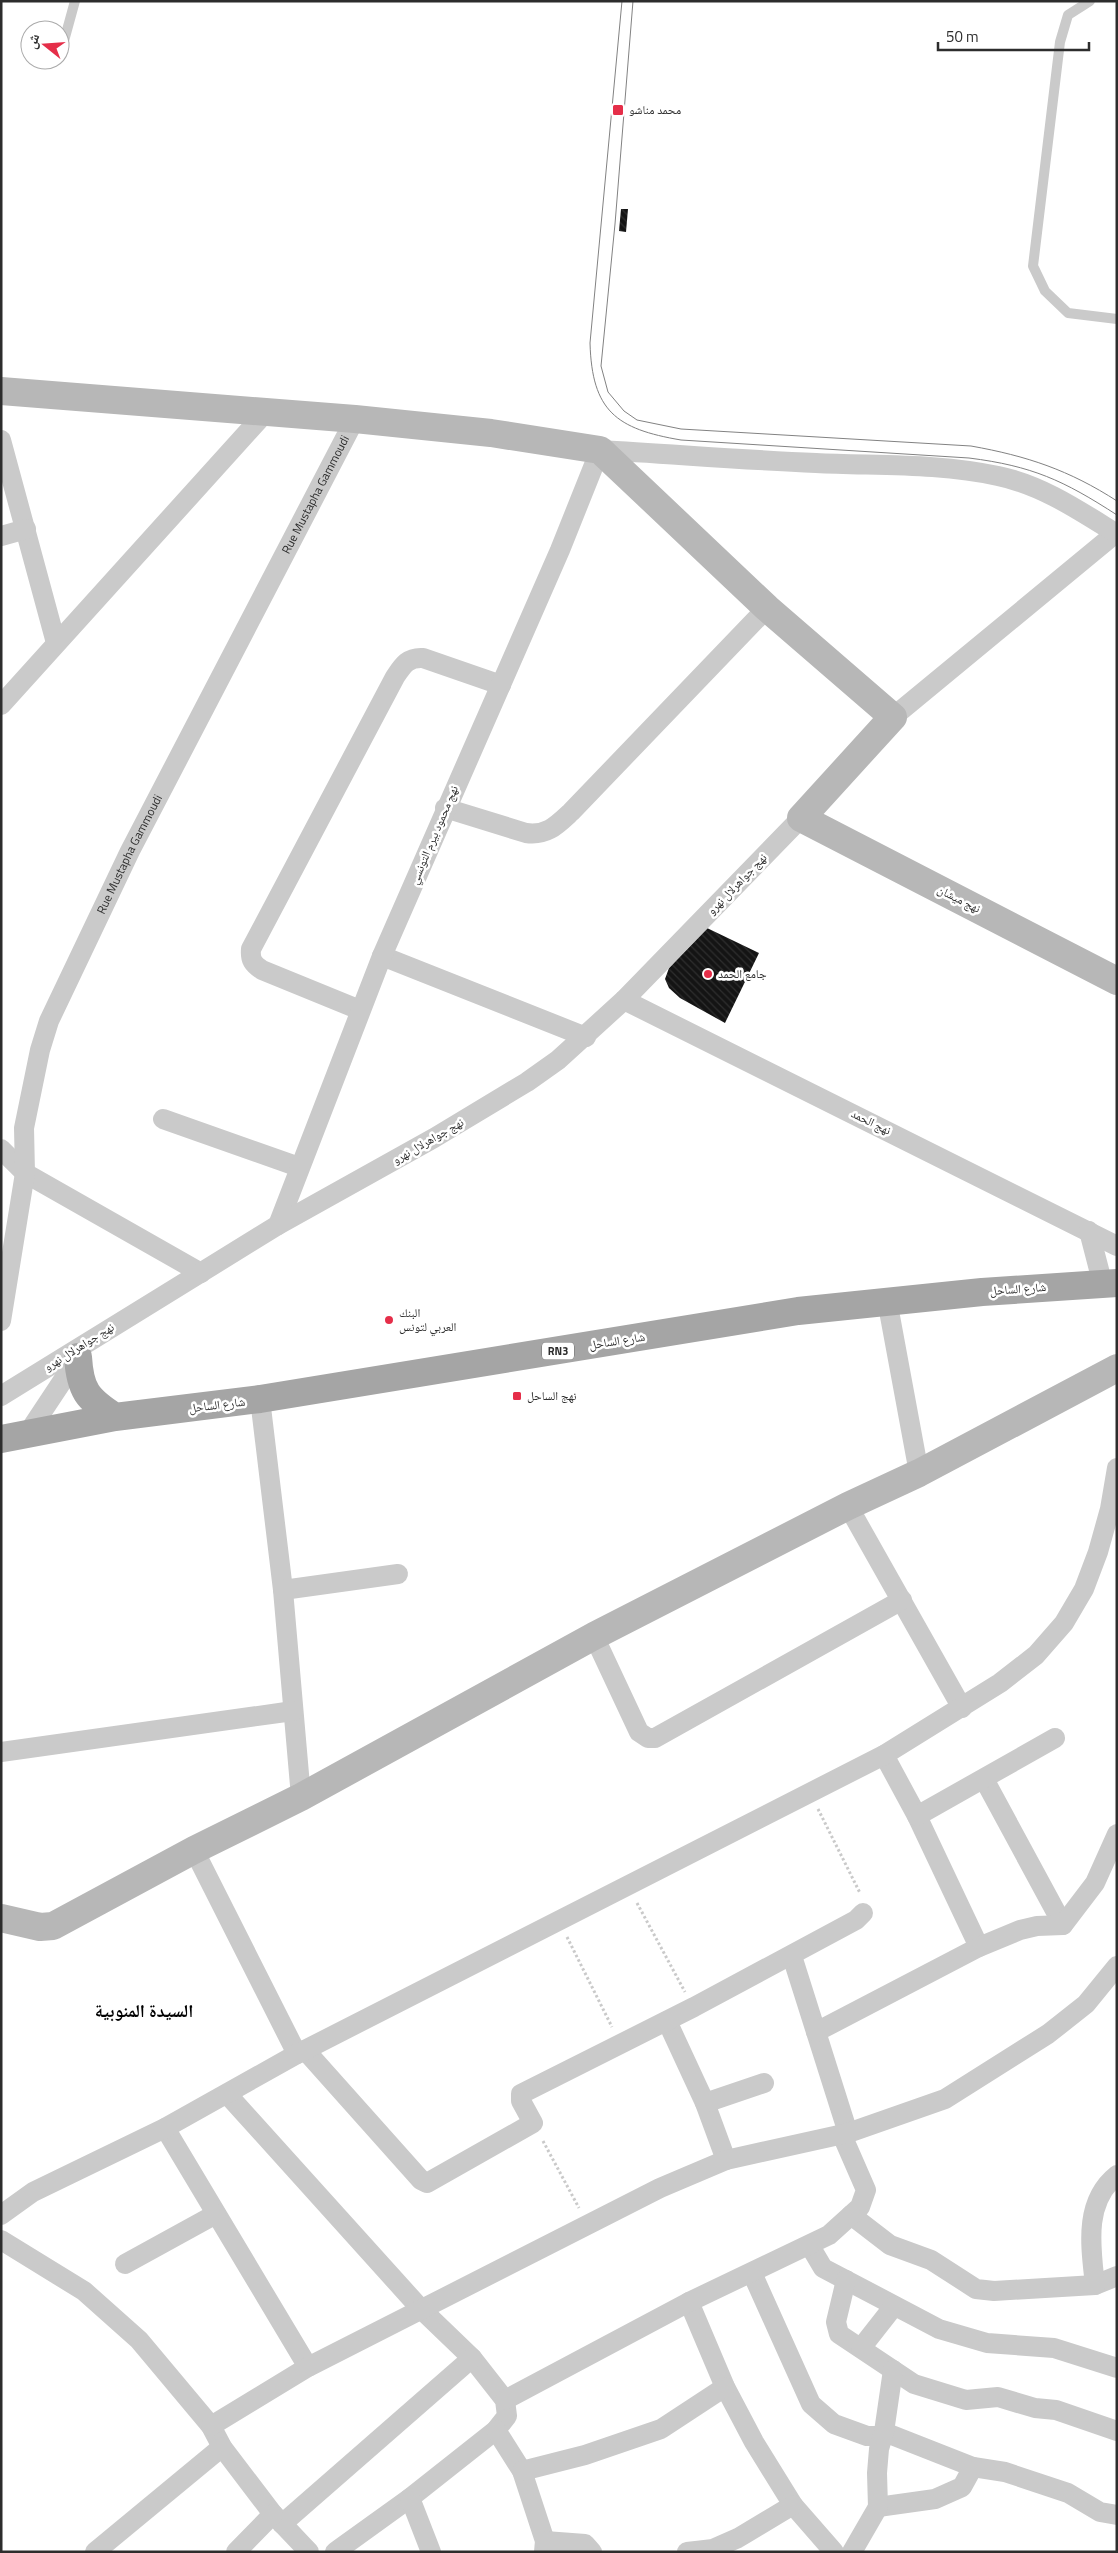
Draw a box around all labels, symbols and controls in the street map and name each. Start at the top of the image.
north arrow [20,20,70,70]
scale bar [938,20,1089,52]
text: 50 m [946,25,979,48]
text: ش [20,31,44,51]
place label: محمد مناشو [629,100,681,119]
marker: محمد مناشو [611,103,625,117]
street label: Rue Mustapha Gammoudi [276,432,354,557]
street label: نهج محمود بيرم التونسي [404,782,464,888]
street label: Rue Mustapha Gammoudi [91,791,167,917]
street label: نهج جواهرلال نهرو [702,848,771,919]
street label: نهج ميشان [934,880,984,918]
place label: جامع الحمد [718,964,767,983]
marker: جامع الحمد [702,968,714,980]
street label: نهج الحمد [848,1104,895,1139]
street label: نهج جواهرلال نهرو [388,1112,467,1169]
street label: شارع الساحل [989,1277,1047,1300]
place label: البنك العربي لتونس [399,1303,457,1337]
marker: البنك العربي لتونس [383,1314,395,1326]
street label: نهج جواهرلال نهرو [40,1317,118,1376]
street label: شارع الساحل [587,1327,646,1354]
road number: RN3 [542,1342,574,1360]
place label: نهج الساحل [527,1386,577,1405]
marker: نهج الساحل [511,1390,523,1402]
street label: شارع الساحل [188,1392,246,1417]
district label: السيدة المنوبية [95,1997,193,2024]

